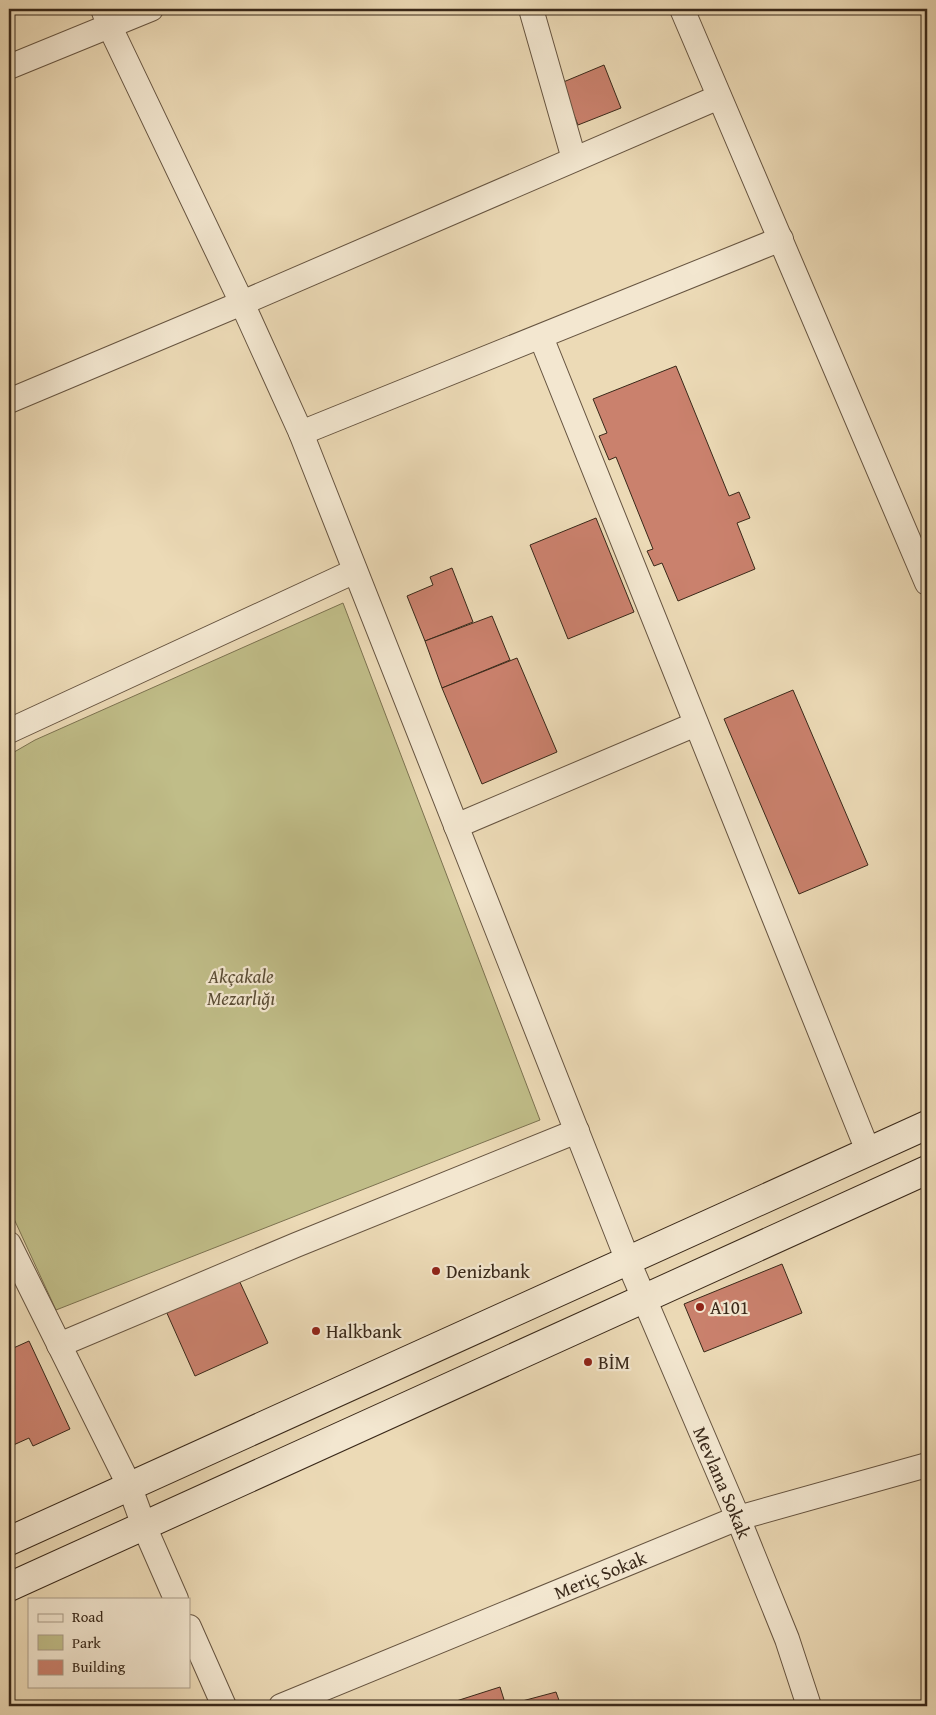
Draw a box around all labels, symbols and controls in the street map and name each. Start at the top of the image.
park label: Akçakale Mezarlığı [207,962,275,1012]
place label: Denizbank [446,1257,530,1285]
marker: Denizbank [430,1265,442,1277]
place label: A101 [710,1293,749,1321]
marker: A101 [694,1301,706,1313]
place label: Halkbank [326,1317,402,1345]
marker: Halkbank [310,1325,322,1337]
place label: BİM [598,1348,630,1376]
marker: BİM [582,1356,594,1368]
street label: Mevlana Sokak [686,1422,759,1543]
street label: Meriç Sokak [550,1543,651,1606]
legend [28,1598,190,1688]
text: Road [72,1606,103,1627]
text: Park [72,1632,101,1653]
text: Building [72,1656,126,1677]

